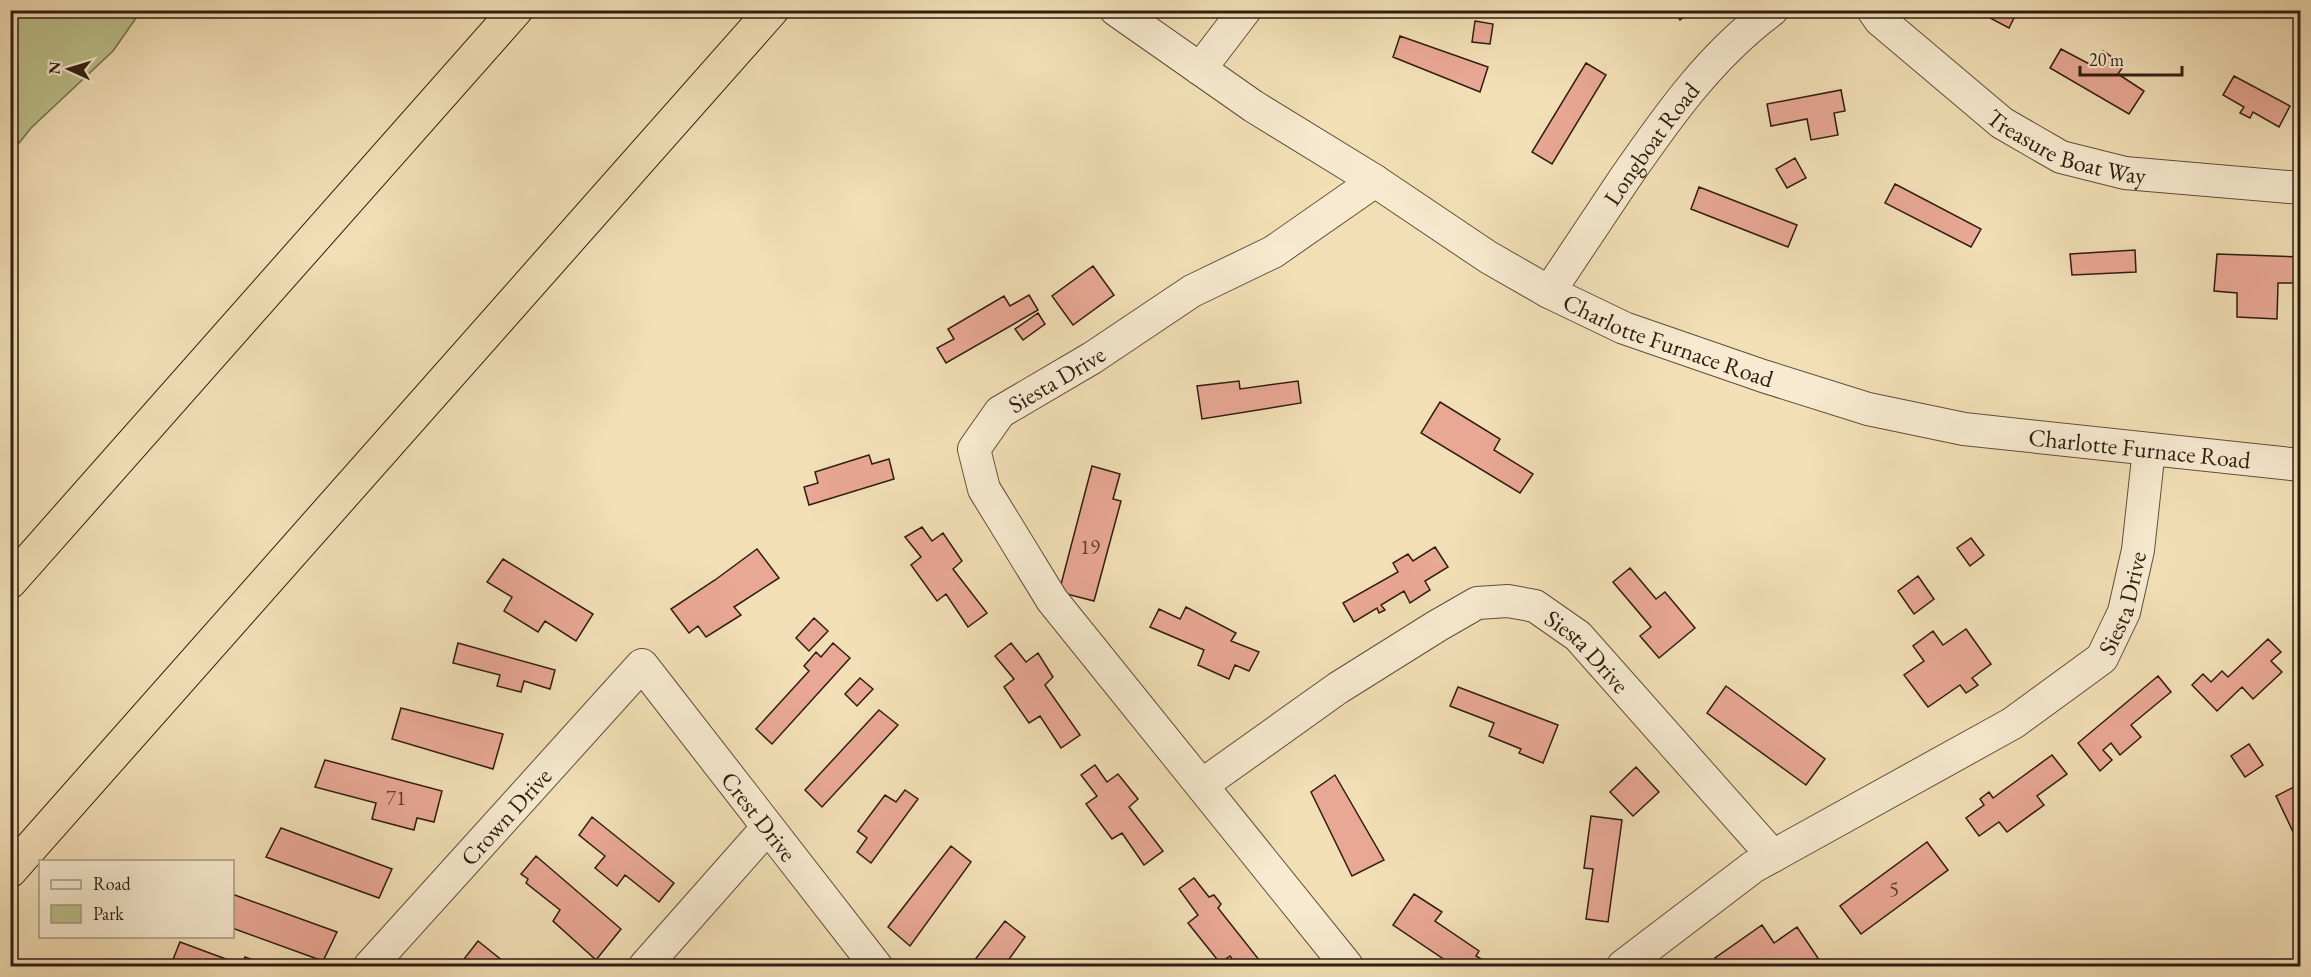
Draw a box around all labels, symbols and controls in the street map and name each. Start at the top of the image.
north arrow [39,39,99,99]
scale bar [2080,39,2182,77]
text: 20 m [2089,48,2124,71]
text: N [44,61,65,75]
street label: Longboat Road [1596,75,1706,211]
street label: Treasure Boat Way [1981,101,2148,190]
street label: Charlotte Furnace Road [1558,286,1778,394]
street label: Siesta Drive [1002,338,1111,420]
street label: Charlotte Furnace Road [2027,421,2253,475]
house number: 19 [1080,533,1100,560]
street label: Siesta Drive [2090,548,2153,660]
street label: Siesta Drive [1539,602,1637,699]
street label: Crown Drive [453,761,558,872]
street label: Crest Drive [715,765,804,867]
house number: 71 [386,784,406,811]
legend [39,860,234,938]
text: Road [93,872,132,895]
house number: 5 [1889,875,1899,902]
text: Park [93,902,124,925]

